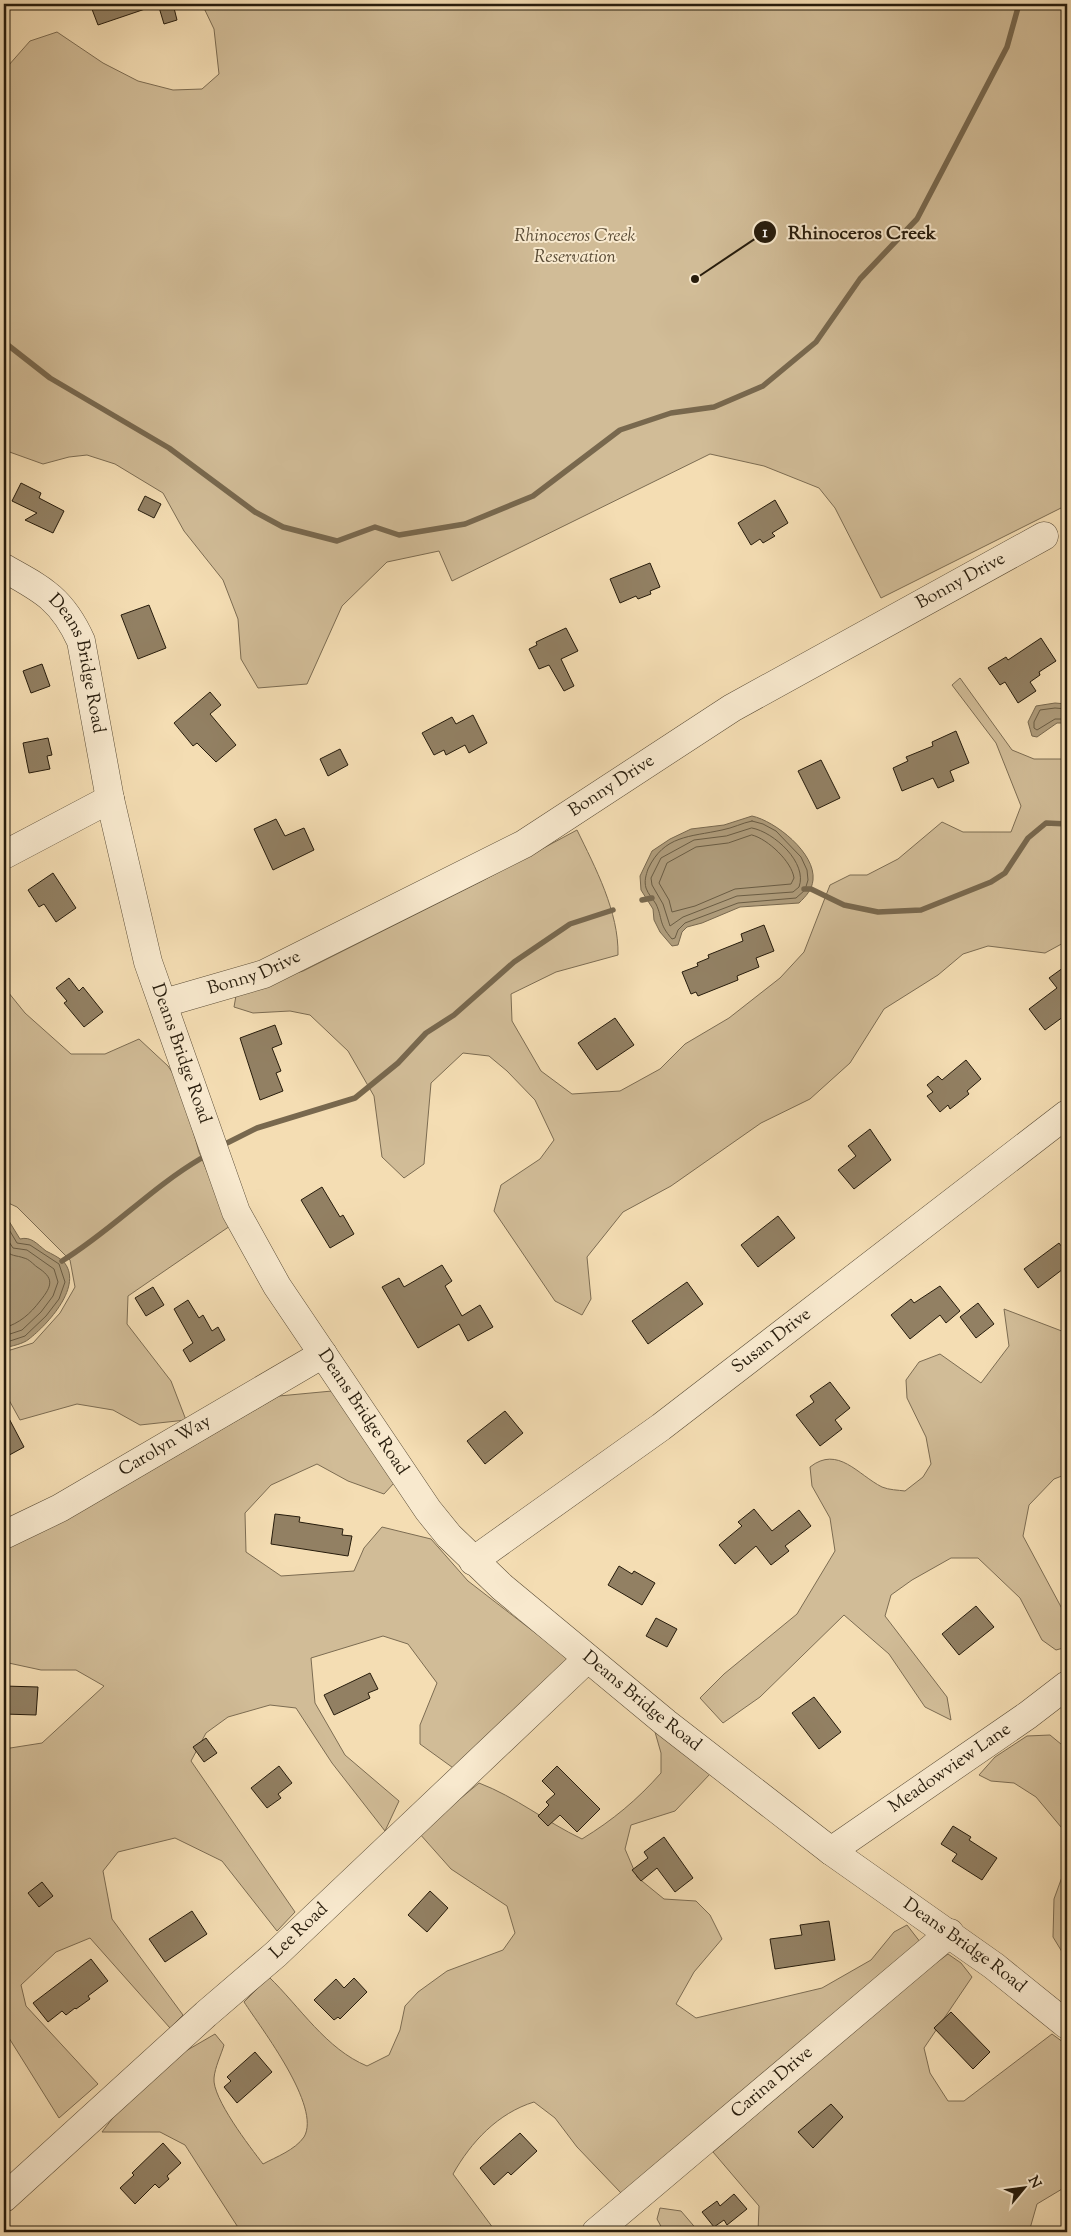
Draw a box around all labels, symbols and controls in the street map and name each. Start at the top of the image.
callout: Rhinoceros Creek [753,215,946,249]
text: Rhinoceros Creek [788,221,937,248]
text: 1 [762,223,768,244]
park label: Rhinoceros Creek Reservation [514,224,636,271]
street label: Bonny Drive [912,547,1010,617]
street label: Deans Bridge Road [42,588,111,736]
street label: Bonny Drive [564,749,660,824]
street label: Bonny Drive [204,945,306,1003]
street label: Deans Bridge Road [144,980,217,1127]
street label: Susan Drive [727,1302,817,1381]
street label: Deans Bridge Road [310,1344,414,1481]
street label: Carolyn Way [114,1409,216,1484]
street label: Deans Bridge Road [576,1645,706,1758]
street label: Meadowview Lane [884,1717,1017,1820]
street label: Deans Bridge Road [897,1892,1031,2000]
street label: Lee Road [265,1897,335,1966]
street label: Carina Drive [726,2041,819,2125]
north arrow [998,2164,1048,2214]
text: N [1022,2173,1045,2192]

